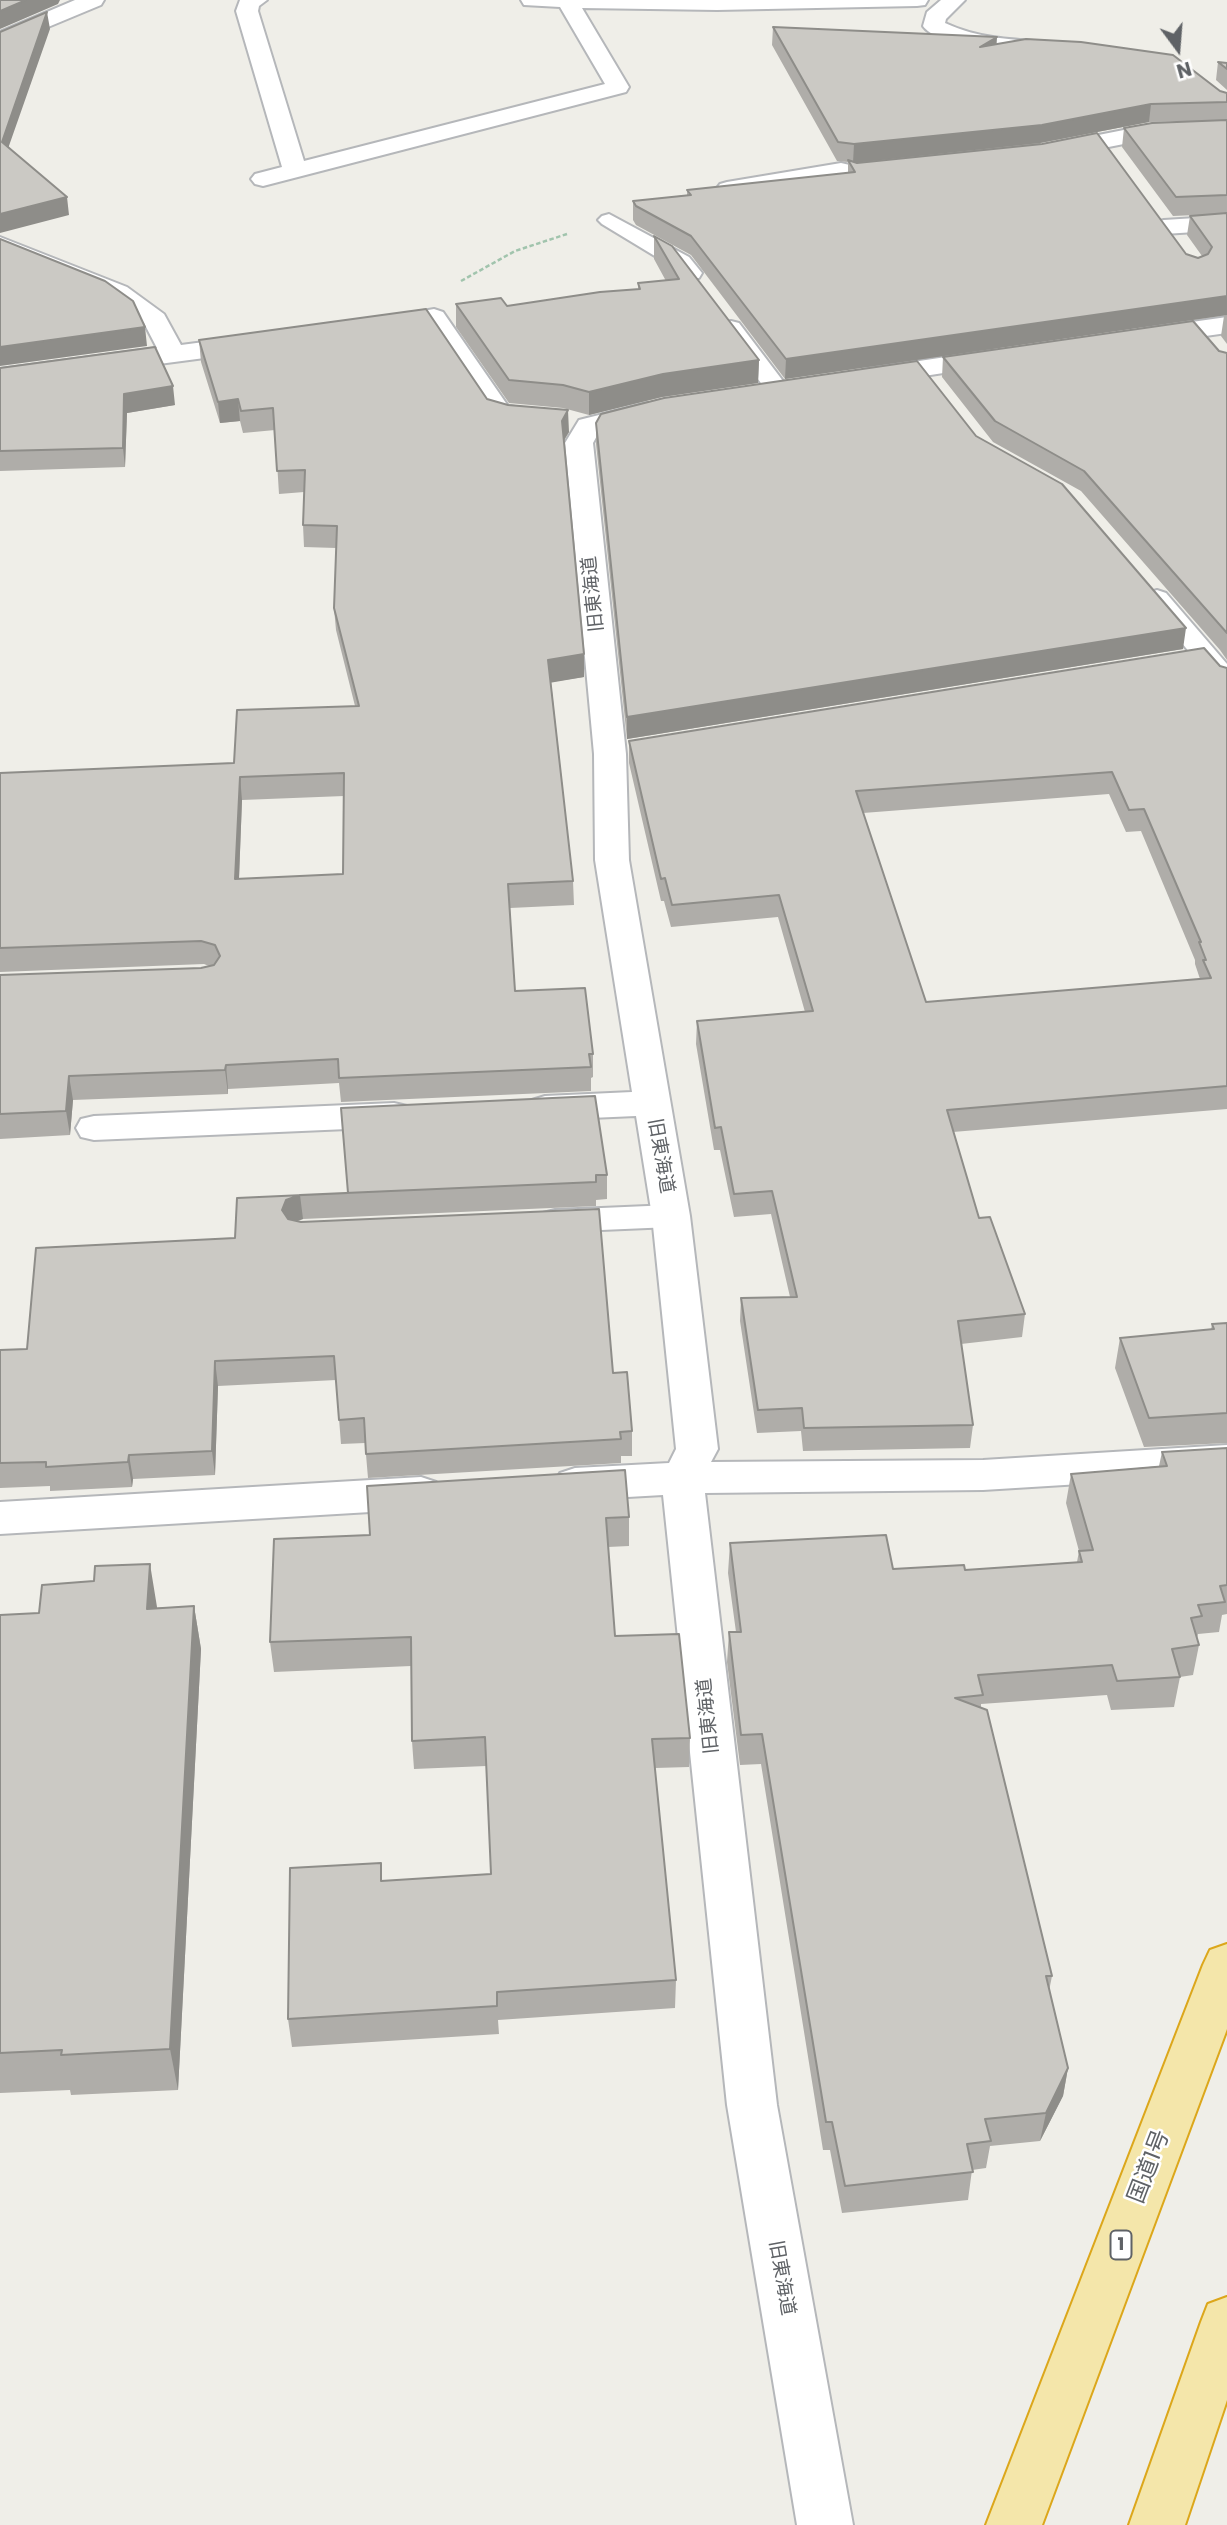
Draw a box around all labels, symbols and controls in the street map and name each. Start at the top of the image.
north arrow [1143,14,1213,84]
text: N [1173,55,1195,85]
street label: 旧東海道 [579,555,609,633]
street label: 旧東海道 [642,1117,678,1195]
street label: 旧東海道 [694,1677,724,1755]
street label: 国道1号 [1123,2126,1177,2208]
road number: 1 [1110,2230,1132,2260]
street label: 旧東海道 [763,2239,799,2317]

